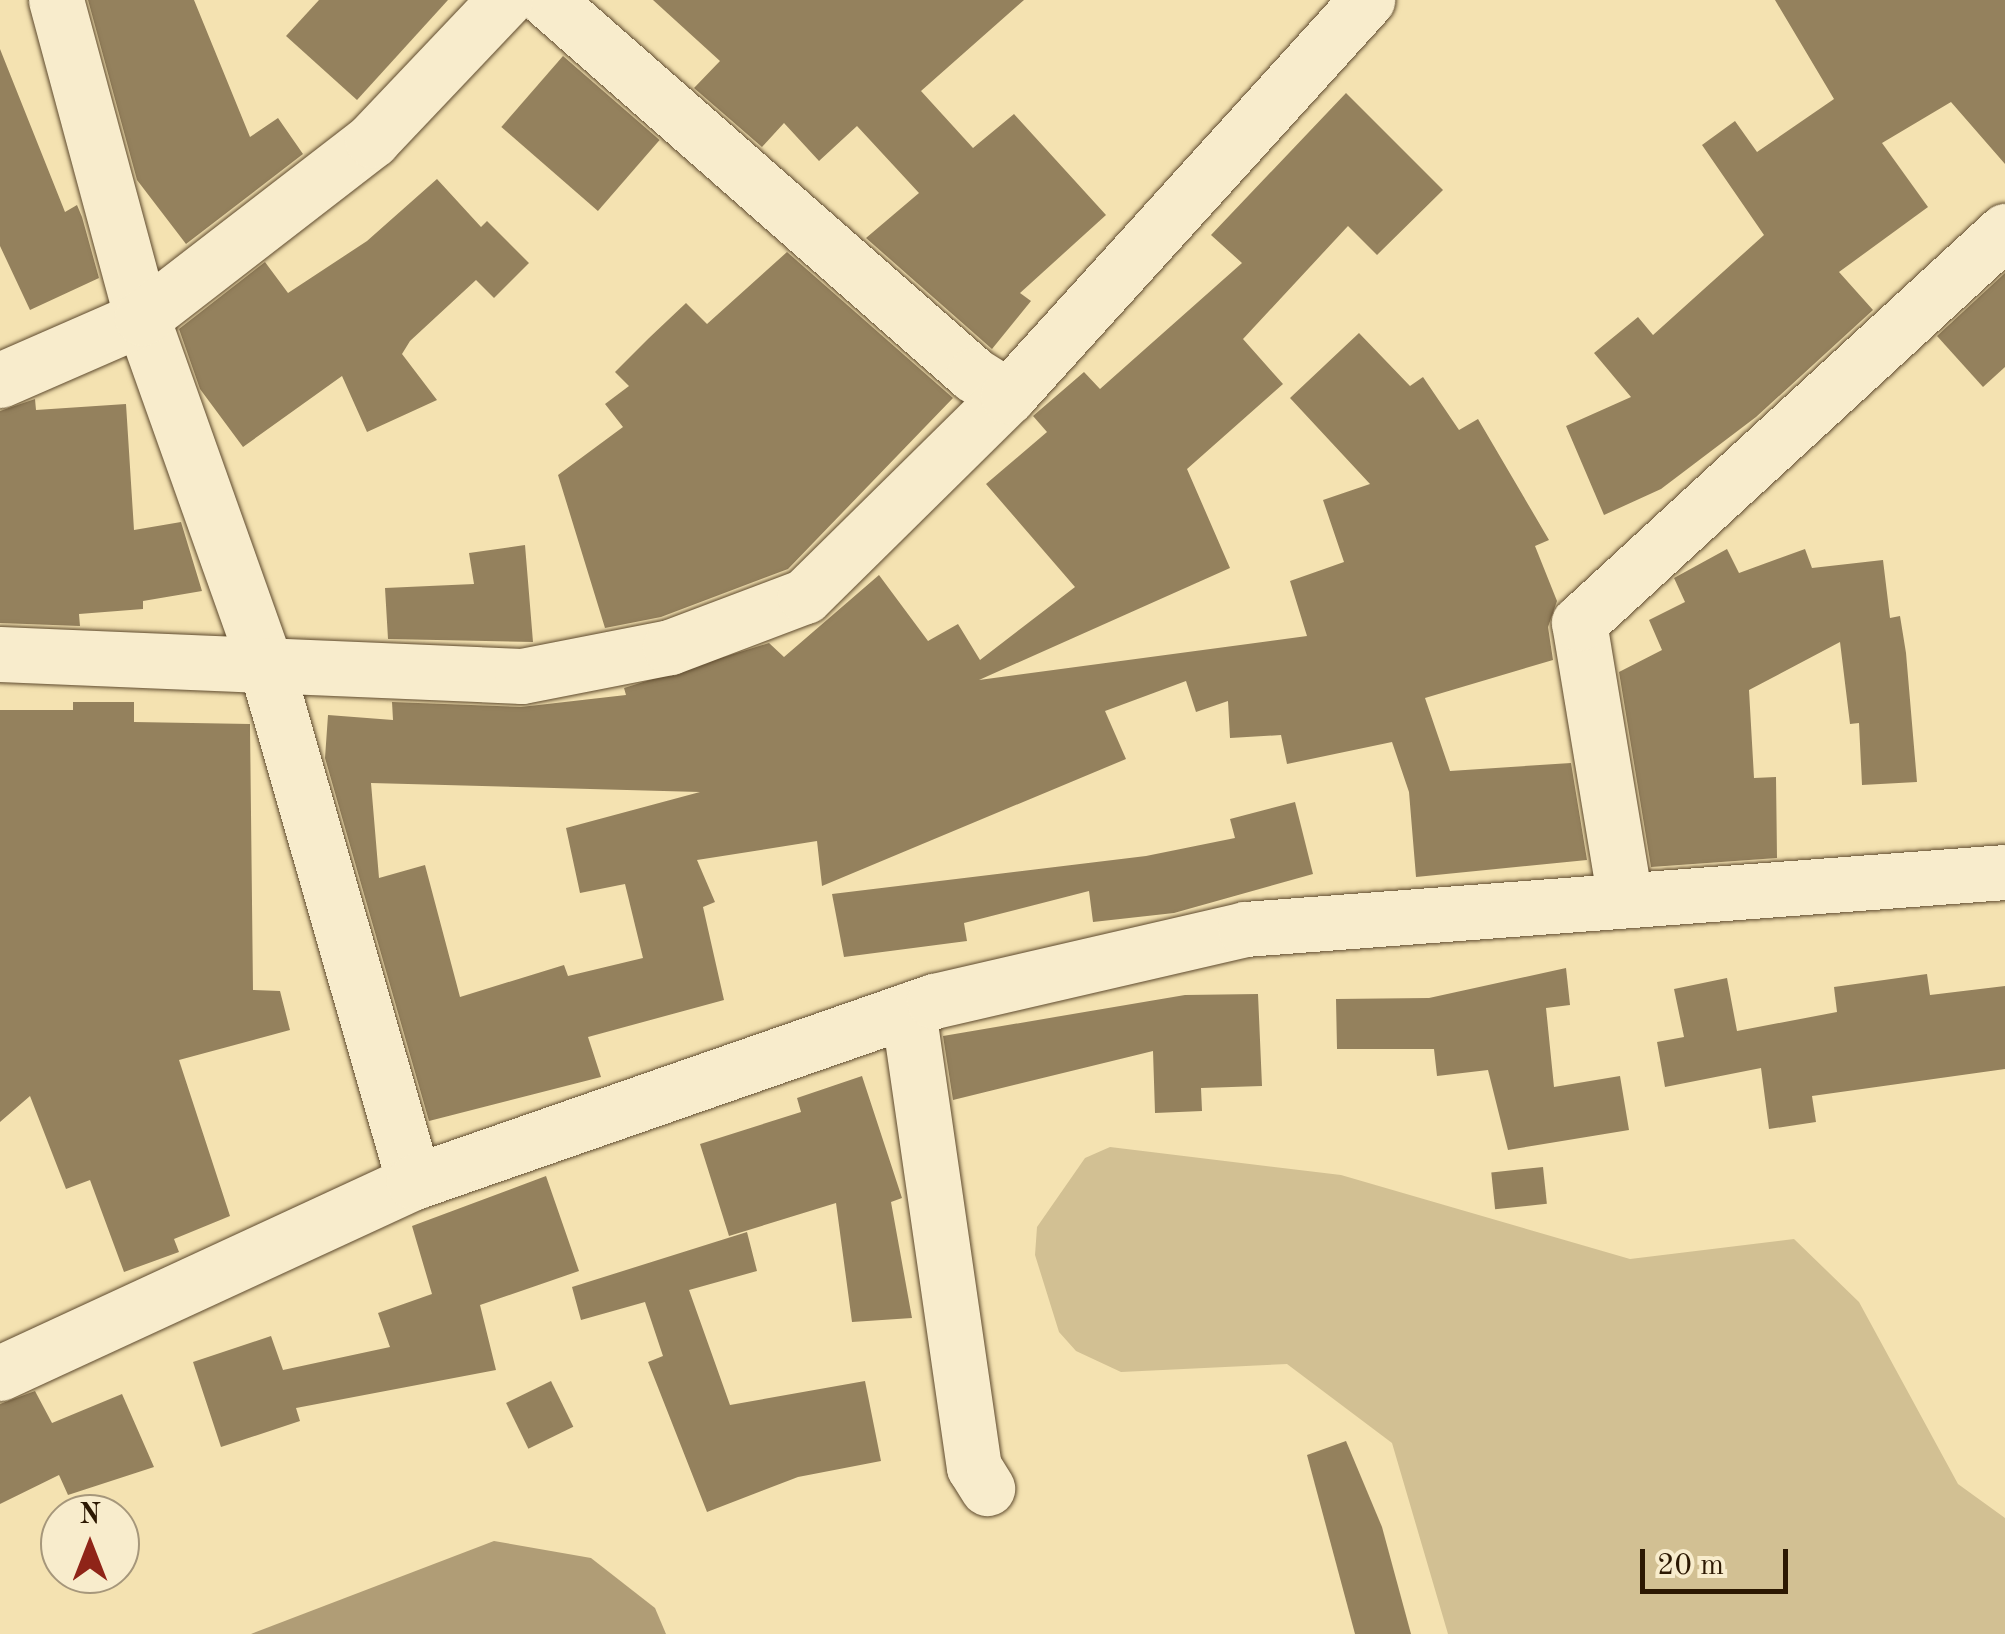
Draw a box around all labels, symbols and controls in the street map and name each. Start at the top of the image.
north arrow [40,1494,140,1594]
text: N [79,1502,101,1530]
scale bar [1645,1529,1792,1591]
text: 20 m [1657,1551,1724,1581]

